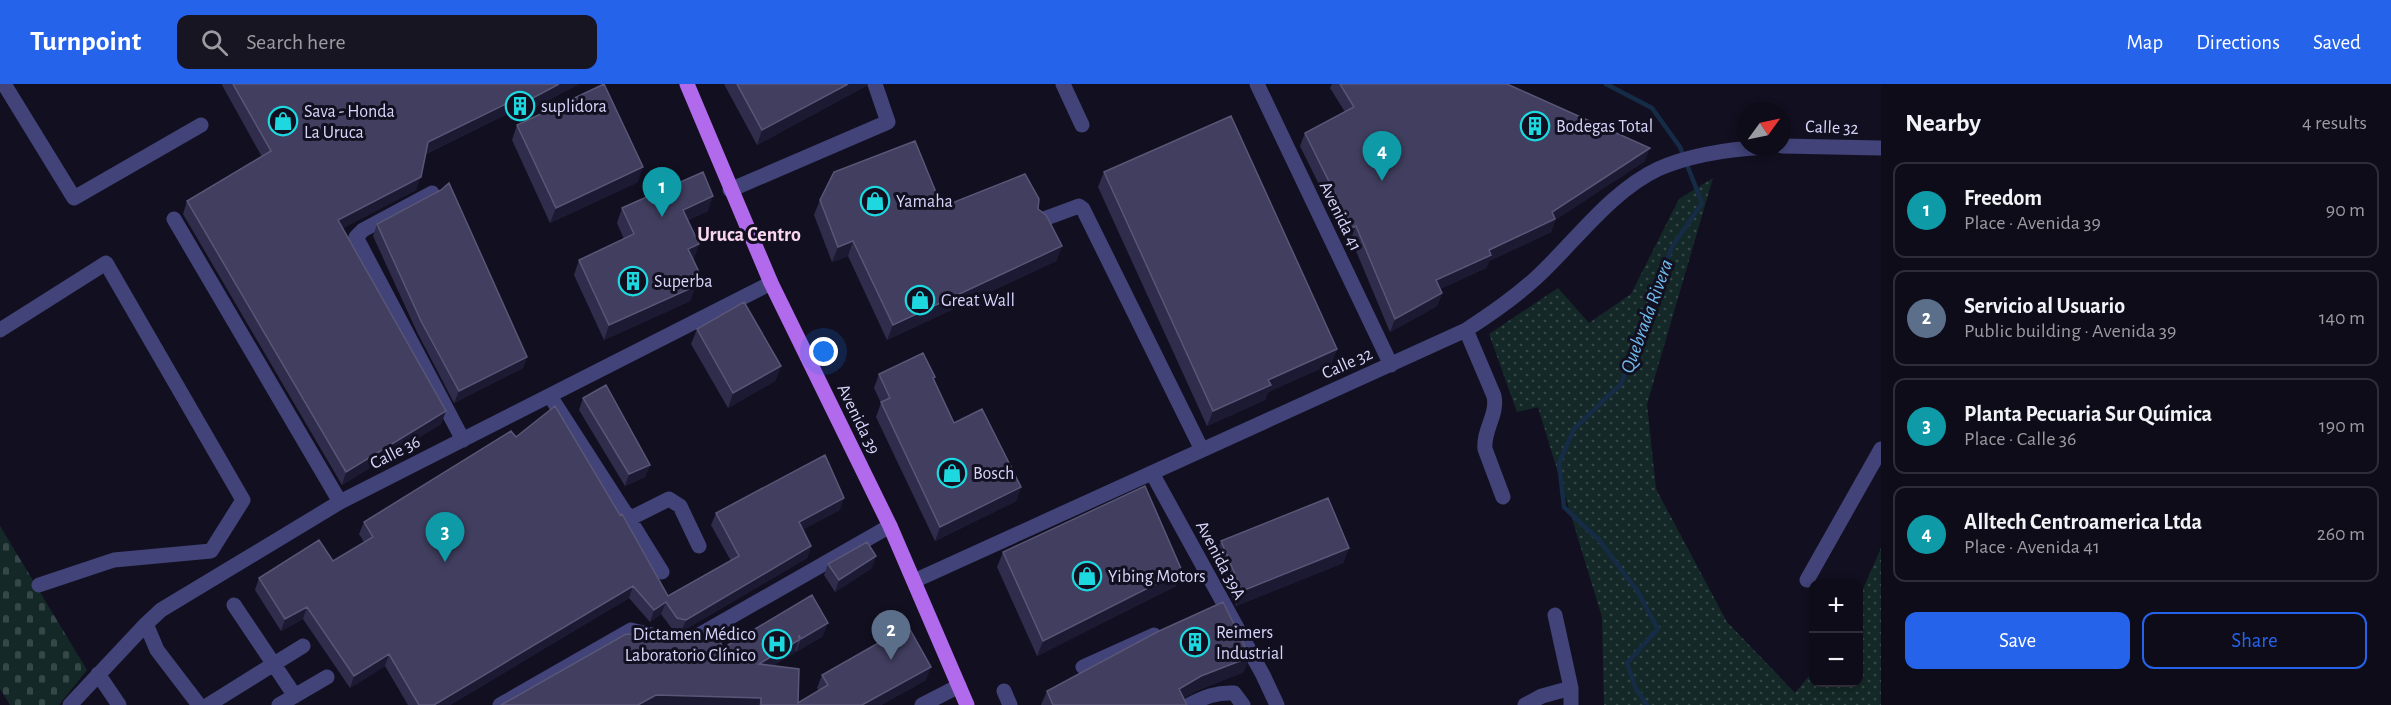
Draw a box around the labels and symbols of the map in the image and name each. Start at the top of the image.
building icon: suplidora [504,90,536,122]
place label: suplidora [541,98,607,116]
north arrow [1737,102,1791,156]
place label: Sava - Honda La Uruca [304,103,395,142]
shop icon: Sava - Honda La Uruca [267,105,299,137]
building icon: Bodegas Total [1519,110,1551,142]
place label: Bodegas Total [1556,118,1653,136]
street label: Calle 32 [1805,118,1859,138]
pin: 4 [1362,132,1402,181]
pin: 1 [642,168,682,217]
street label: Avenida 41 [1316,179,1365,254]
shop icon: Yamaha [859,185,891,217]
place label: Yamaha [896,193,953,211]
district label: Uruca Centro [697,225,801,245]
water label: Quebrada Rivera [1617,257,1677,376]
building icon: Superba [617,265,649,297]
place label: Superba [654,273,713,291]
shop icon: Great Wall [904,284,936,316]
place label: Great Wall [941,292,1015,310]
your location [809,337,838,366]
street label: Calle 32 [1319,345,1375,383]
street label: Avenida 39 [833,381,883,457]
street label: Calle 36 [367,433,423,473]
shop icon: Bosch [936,457,968,489]
place label: Bosch [973,465,1014,483]
pin: 3 [426,512,464,562]
street label: Avenida 39A [1192,518,1249,603]
shop icon: Yibing Motors [1071,560,1103,592]
place label: Yibing Motors [1108,568,1206,586]
pin: 2 [872,610,910,660]
place label: Reimers Industrial [1216,624,1284,663]
place label: Dictamen Médico Laboratorio Clínico [625,626,756,665]
building icon: Reimers Industrial [1179,626,1211,658]
hospital icon: Dictamen Médico Laboratorio Clínico [761,628,793,660]

